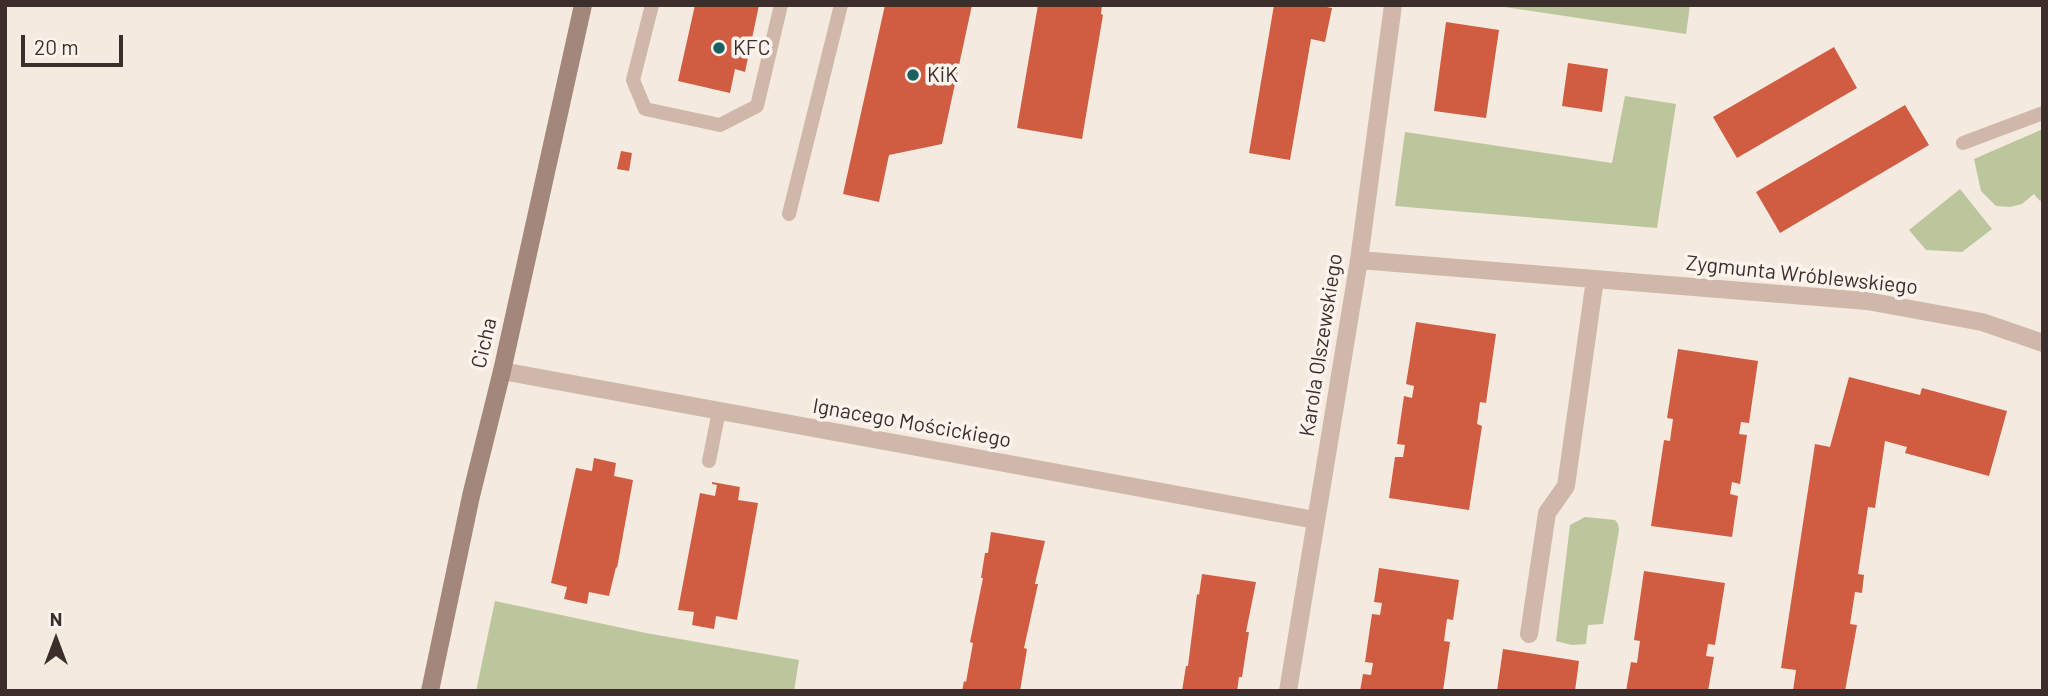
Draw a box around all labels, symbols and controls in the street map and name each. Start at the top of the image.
scale bar [24,21,126,65]
text: 20 m [34,34,79,59]
place label: KFC [733,35,770,61]
marker: KFC [711,40,727,56]
place label: KiK [927,62,958,88]
marker: KiK [905,67,921,83]
street label: Zygmunta Wróblewskiego [1685,250,1919,300]
street label: Karola Olszewskiego [1294,252,1348,438]
street label: Cicha [466,315,502,371]
street label: Ignacego Mościckiego [811,393,1013,453]
north arrow [21,605,91,675]
text: N [50,607,62,630]

